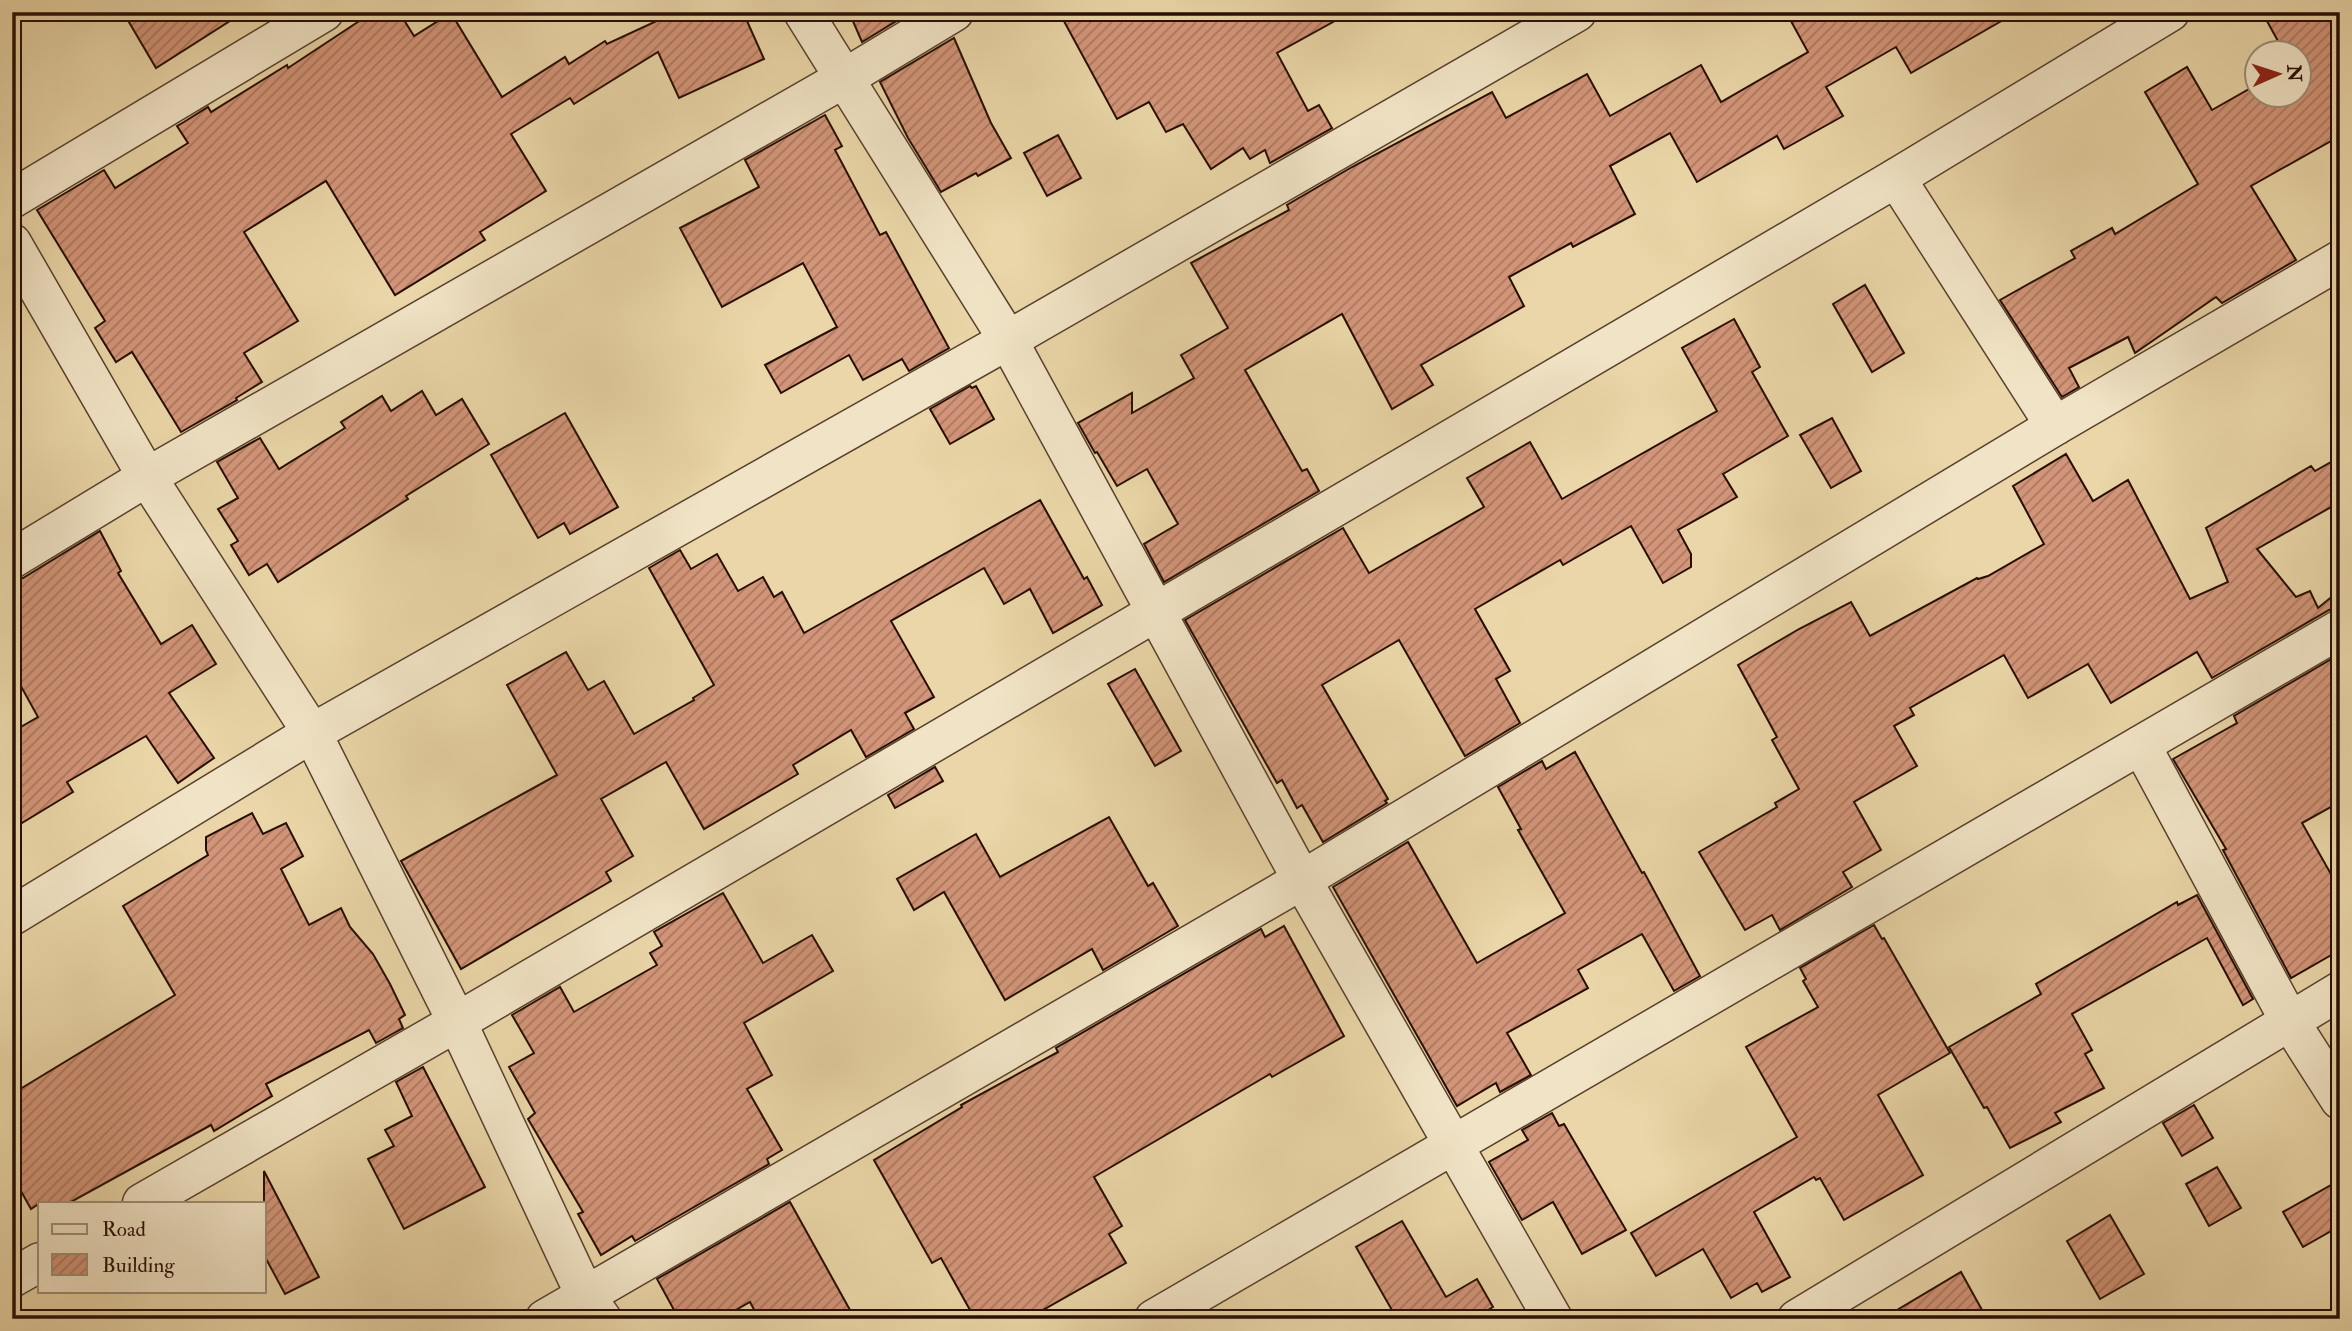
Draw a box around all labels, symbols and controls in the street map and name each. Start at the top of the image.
north arrow [2244,38,2314,108]
text: N [2281,63,2306,83]
legend [38,1202,266,1292]
text: Road [102,1216,147,1243]
text: Building [102,1252,175,1279]

